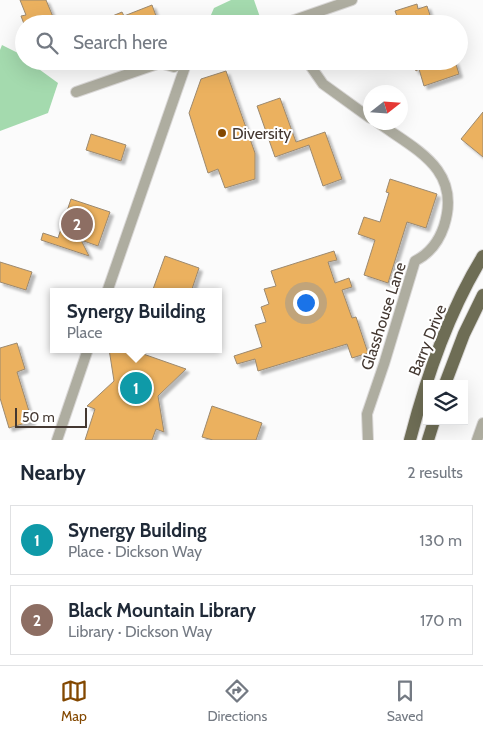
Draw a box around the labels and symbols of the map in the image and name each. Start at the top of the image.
north arrow [363,85,408,130]
place label: Diversity [232,124,291,143]
marker: Diversity [216,127,228,139]
pin: 2 [61,205,93,243]
street label: Glasshouse Lane [357,260,410,373]
your location [293,290,319,316]
street label: Barry Drive [405,302,450,378]
pin: 1 [120,369,152,407]
scale bar [15,405,88,428]

